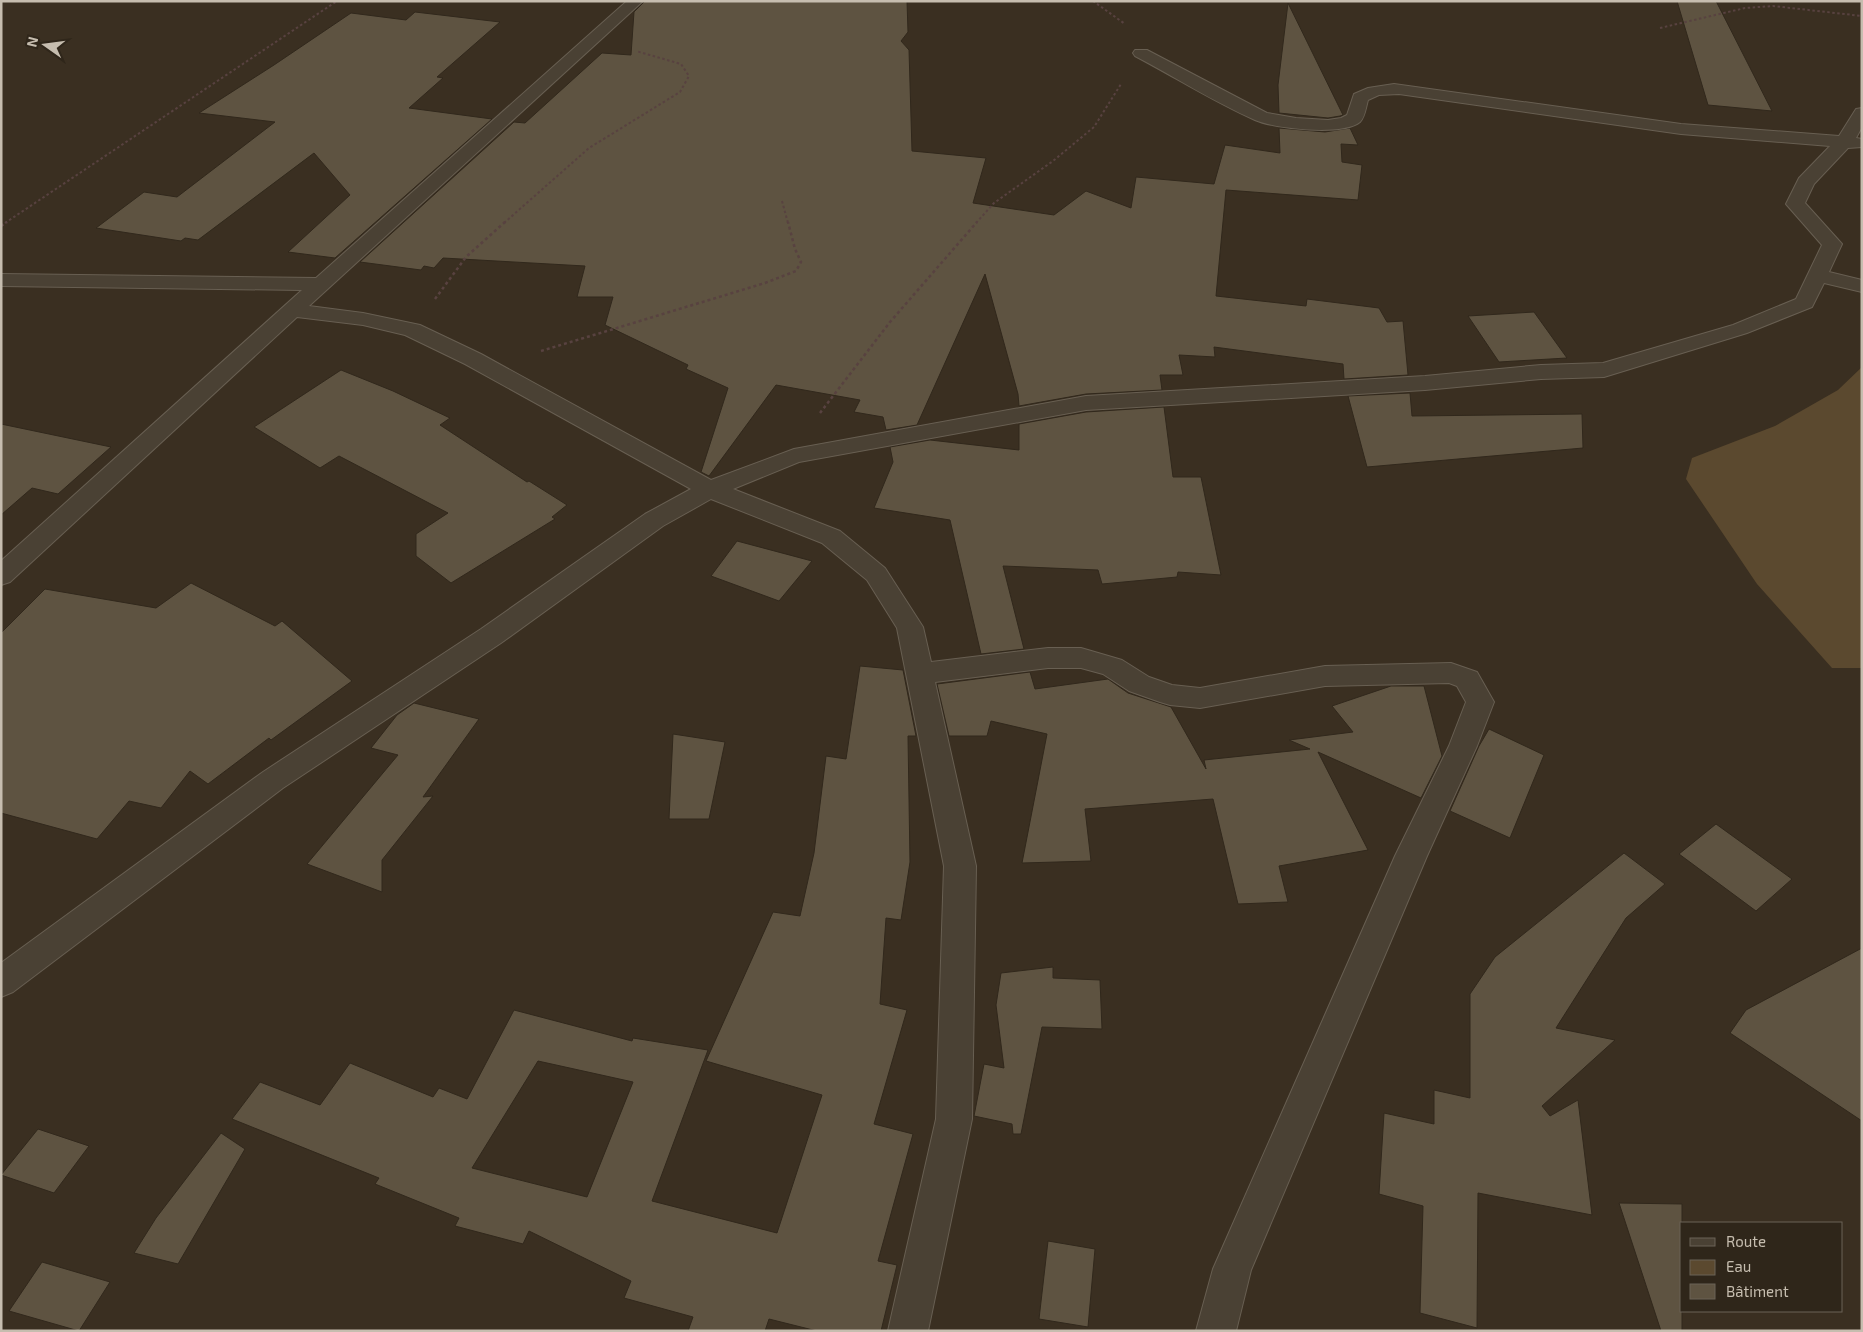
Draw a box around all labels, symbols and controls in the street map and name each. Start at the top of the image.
north arrow [20,20,70,70]
text: N [22,35,41,49]
legend [1680,1222,1843,1312]
text: Route [1726,1232,1766,1250]
text: Eau [1726,1257,1751,1275]
text: Bâtiment [1726,1282,1789,1300]

